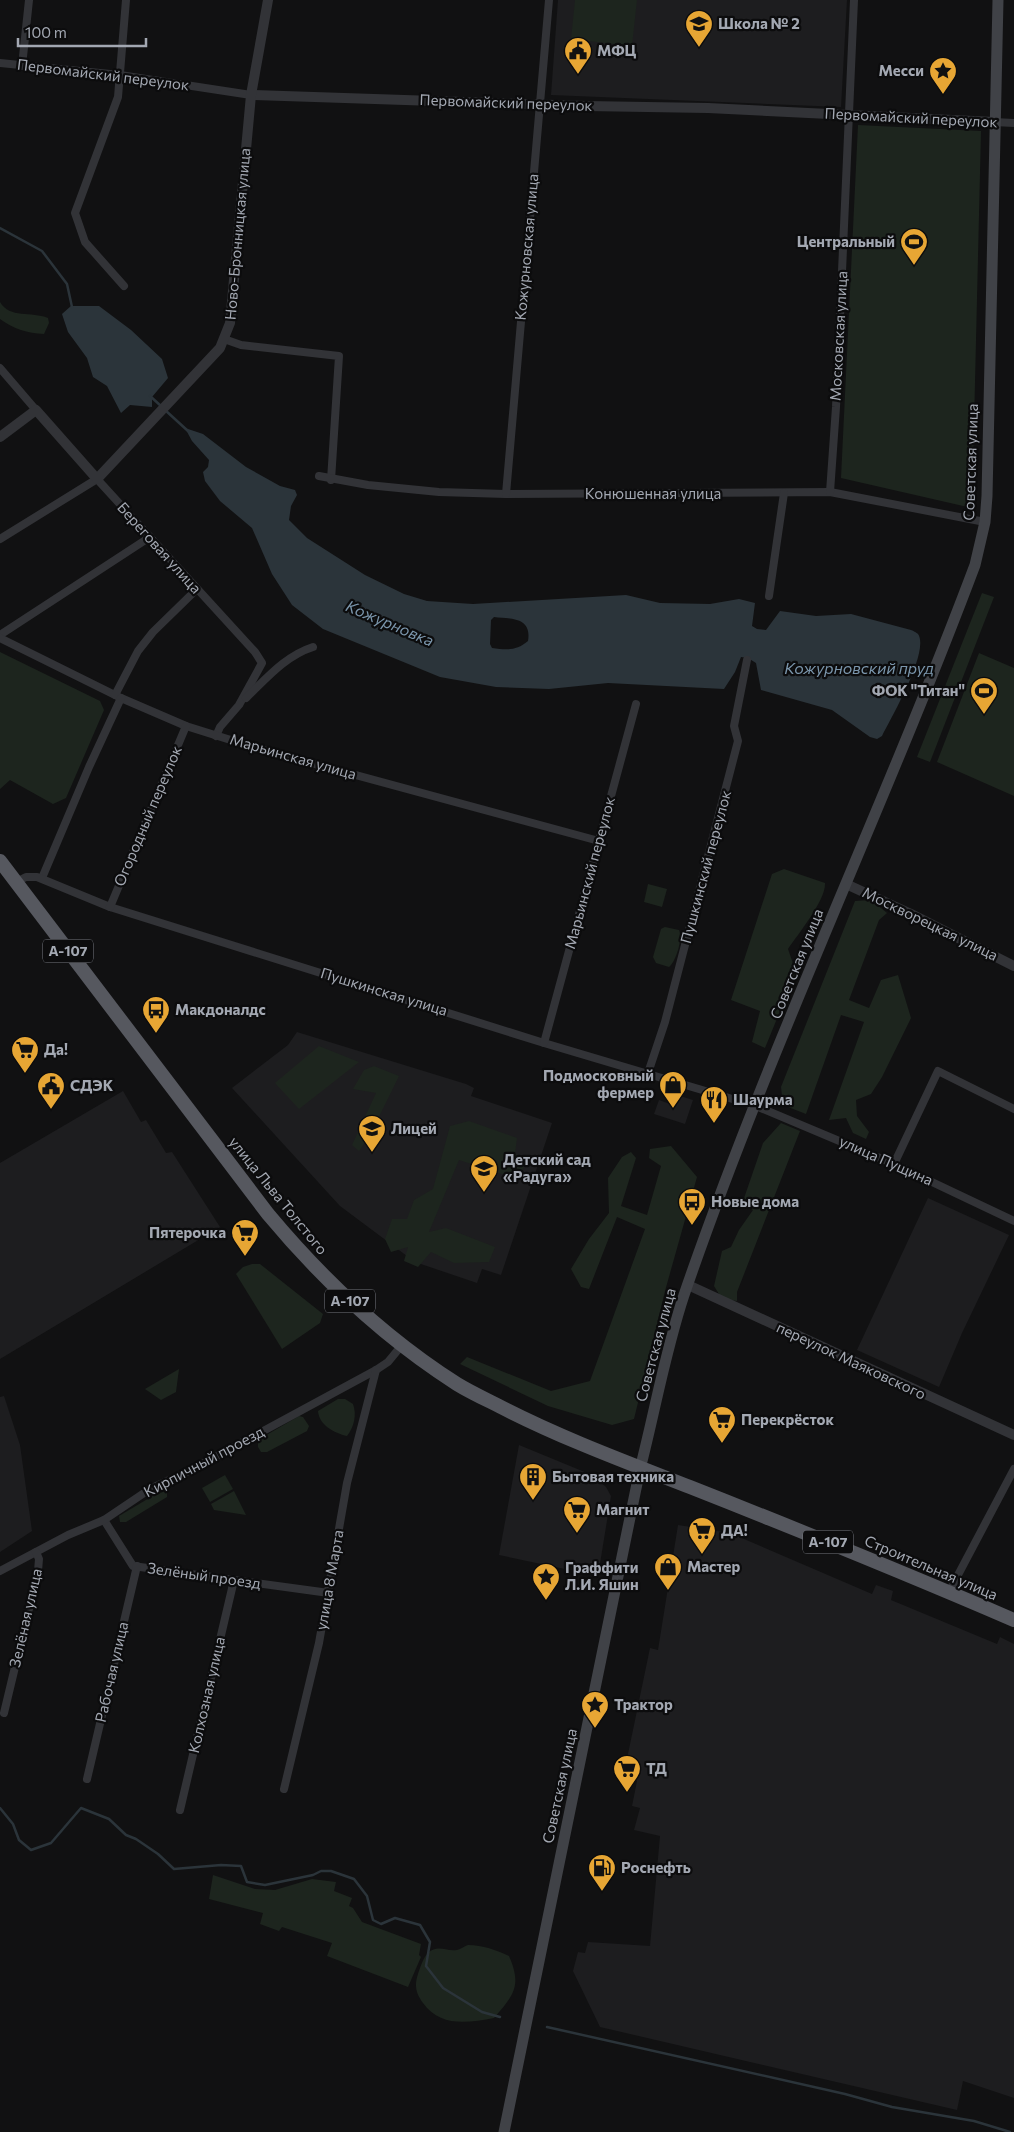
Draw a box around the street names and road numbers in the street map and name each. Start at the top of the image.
street label: Первомайский переулок [16,55,190,93]
street label: Первомайский переулок [419,90,593,114]
street label: Первомайский переулок [824,103,998,131]
street label: Ново-Бронницкая улица [221,147,253,321]
street label: Кожурновская улица [511,173,541,321]
street label: Московская улица [826,270,850,401]
street label: Советская улица [959,403,981,521]
street label: Конюшенная улица [585,484,721,502]
street label: Береговая улица [114,498,206,597]
street label: Марьинская улица [228,729,359,783]
street label: Огородный переулок [109,743,185,889]
street label: Пушкинский переулок [676,788,734,945]
street label: Марьинский переулок [560,795,618,951]
street label: Москворецкая улица [860,882,1001,964]
street label: Советская улица [766,906,826,1021]
road number: А-107 [43,939,93,962]
street label: Пушкинская улица [319,963,450,1019]
street label: улица Пущина [837,1131,936,1189]
street label: улица Льва Толстого [226,1133,332,1258]
street label: Советская улица [631,1286,679,1404]
road number: А-107 [325,1290,375,1312]
street label: переулок Маяковского [774,1318,929,1403]
street label: Кирпичный проезд [140,1422,267,1500]
street label: улица 8 Марта [311,1528,347,1631]
road number: А-107 [803,1530,853,1554]
street label: Строительная улица [862,1531,1001,1603]
street label: Зелёный проезд [146,1558,262,1592]
street label: Зелёная улица [5,1566,45,1669]
street label: Рабочая улица [91,1620,131,1724]
street label: Колхозная улица [184,1635,228,1755]
street label: Советская улица [538,1727,580,1845]

